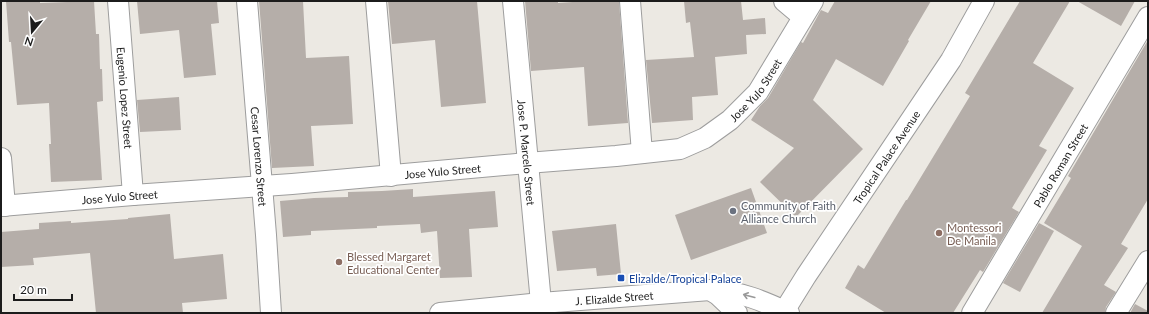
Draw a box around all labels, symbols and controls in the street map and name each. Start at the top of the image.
north arrow [12,12,52,52]
text: N [23,34,35,49]
street label: Eugenio Lopez Street [115,46,136,149]
street label: Jose Yulo Street [726,56,783,124]
street label: Jose P. Marcelo Street [516,99,538,206]
street label: Cesar Lorenzo Street [249,106,270,207]
street label: Tropical Palace Avenue [850,107,922,206]
street label: Pablo Roman Street [1030,121,1090,209]
street label: Jose Yulo Street [404,161,481,180]
street label: Jose Yulo Street [81,187,158,206]
place label: Community of Faith Alliance Church [741,199,836,225]
marker: Community of Faith Alliance Church [728,206,738,216]
place label: Montessori De Manila [947,221,1002,247]
marker: Montessori De Manila [934,228,944,238]
place label: Blessed Margaret Educational Center [347,250,439,276]
marker: Blessed Margaret Educational Center [334,257,344,267]
place label: Elizalde/Tropical Palace [629,272,742,285]
marker: Elizalde/Tropical Palace [616,273,626,283]
scale bar [14,276,72,302]
text: 20 m [20,282,47,297]
street label: J. Elizalde Street [575,288,654,307]
one-way arrow [742,292,755,299]

